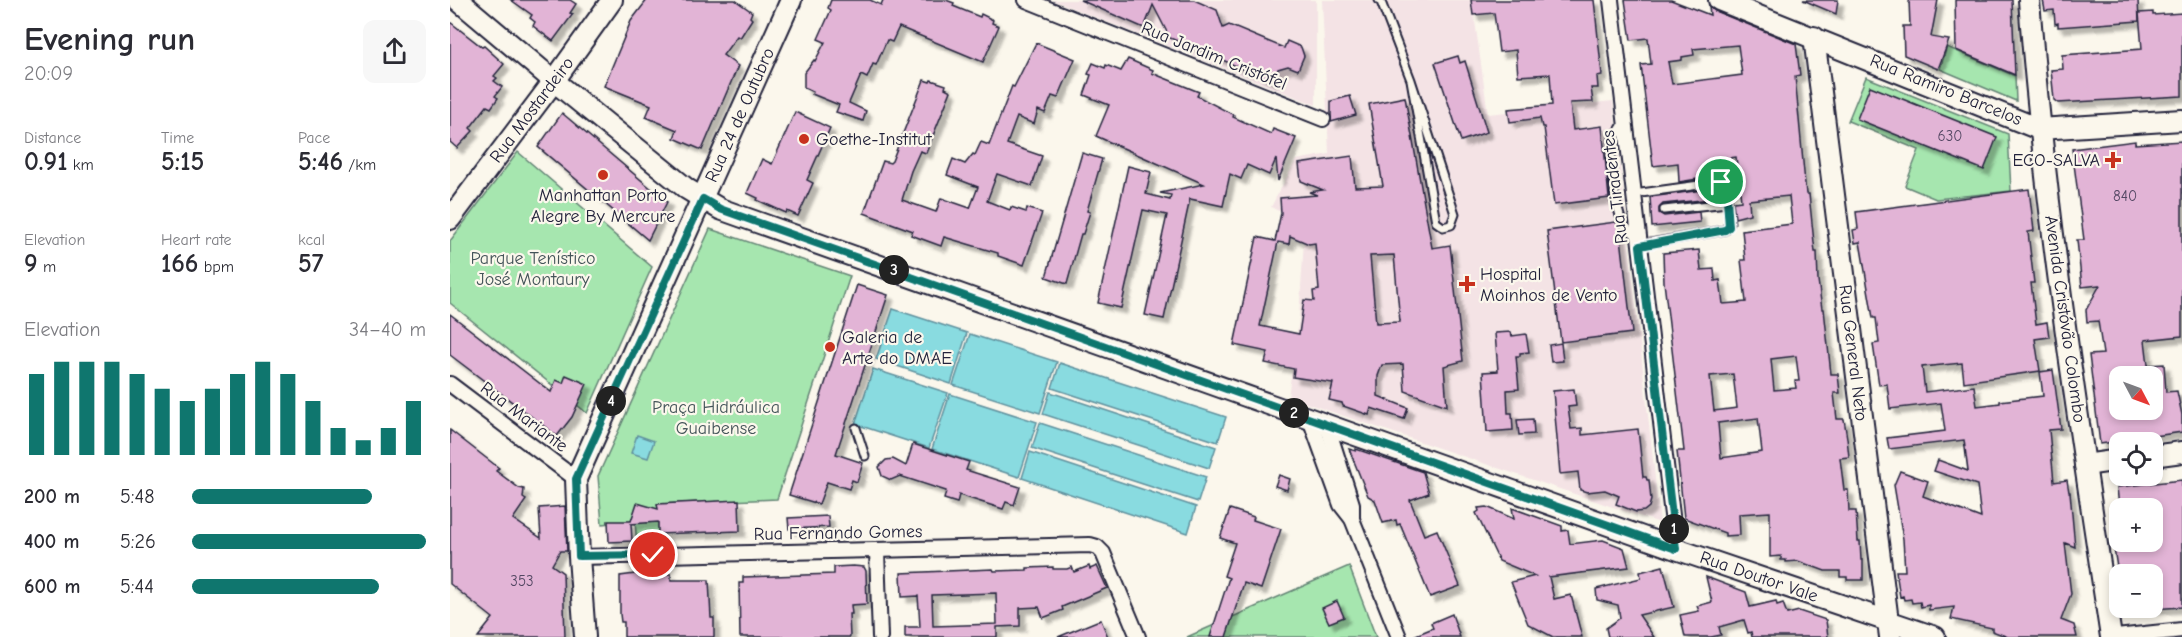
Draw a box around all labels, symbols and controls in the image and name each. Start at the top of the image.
street label: Rua Jardim Cristófel [1138,17,1290,95]
text: Evening run [24,20,195,58]
button: share [363,20,426,83]
street label: Rua 24 de Outubro [701,45,779,185]
street label: Rua Ramiro Barcelos [1867,50,2025,130]
street label: Rua Mostardeiro [485,53,579,167]
text: 20:09 [24,62,73,85]
house number: 630 [1938,127,1962,145]
text: Distance [24,129,81,147]
text: Time [161,129,194,147]
text: Pace [298,129,330,147]
place label: Goethe-Institut [816,129,933,150]
street label: Rua Tiradentes [1598,129,1632,245]
marker: Goethe-Institut [797,132,811,146]
text: 0.91 [24,147,67,177]
text: 5:15 [161,147,204,177]
text: 5:46 [298,147,343,177]
place label: ECO-SALVA [2012,150,2100,171]
marker: ECO-SALVA [2104,151,2122,169]
text: km [67,156,94,174]
text: /km [343,156,376,174]
pin [1695,156,1746,207]
icon: arrive [1704,165,1737,198]
marker: Manhattan Porto Alegre By Mercure [596,168,610,182]
place label: Manhattan Porto Alegre By Mercure [531,185,675,227]
house number: 840 [2113,187,2137,205]
street label: Avenida Cristóvão Colombo [2040,214,2090,424]
text: Elevation [24,231,85,249]
text: Heart rate [161,231,232,249]
text: kcal [298,231,325,249]
park label: Parque Tenístico José Montaury [471,248,595,290]
text: 9 [24,249,38,279]
text: 166 [161,249,198,279]
text: 57 [298,249,324,279]
pin: 3 [879,255,909,285]
text: m [38,258,56,276]
text: bpm [198,258,234,276]
text: 3 [890,261,898,279]
place label: Hospital Moinhos de Vento [1480,264,1617,306]
marker: Hospital Moinhos de Vento [1458,275,1476,293]
street label: Rua General Neto [1834,284,1872,422]
text: Elevation [24,318,101,341]
text: 34–40 m [349,318,426,341]
place label: Galeria de Arte do DMAE [842,327,952,369]
marker: Galeria de Arte do DMAE [823,340,837,354]
north arrow [2109,366,2163,420]
map controls [2109,366,2163,618]
street label: Rua Mariante [476,377,572,457]
pin: 4 [596,386,626,416]
text: 4 [607,392,615,410]
park label: Praça Hidráulica Guaibense [652,397,780,439]
pin: 2 [1279,398,1309,428]
text: 2 [1290,404,1298,422]
button: locate [2109,432,2163,486]
text: 200 m [24,485,80,508]
text: 5:48 [120,485,154,508]
button: + [2109,498,2163,552]
pin: 1 [1659,514,1689,544]
text: 1 [1671,520,1677,538]
street label: Rua Fernando Gomes [753,521,923,545]
pin [627,529,678,580]
text: 400 m [24,530,79,553]
text: 5:26 [120,530,156,553]
icon: check [636,538,669,571]
street label: Rua Doutor Vale [1697,547,1821,607]
button: − [2109,564,2163,618]
house number: 353 [510,572,534,590]
text: 600 m [24,575,80,598]
text: 5:44 [120,575,154,598]

